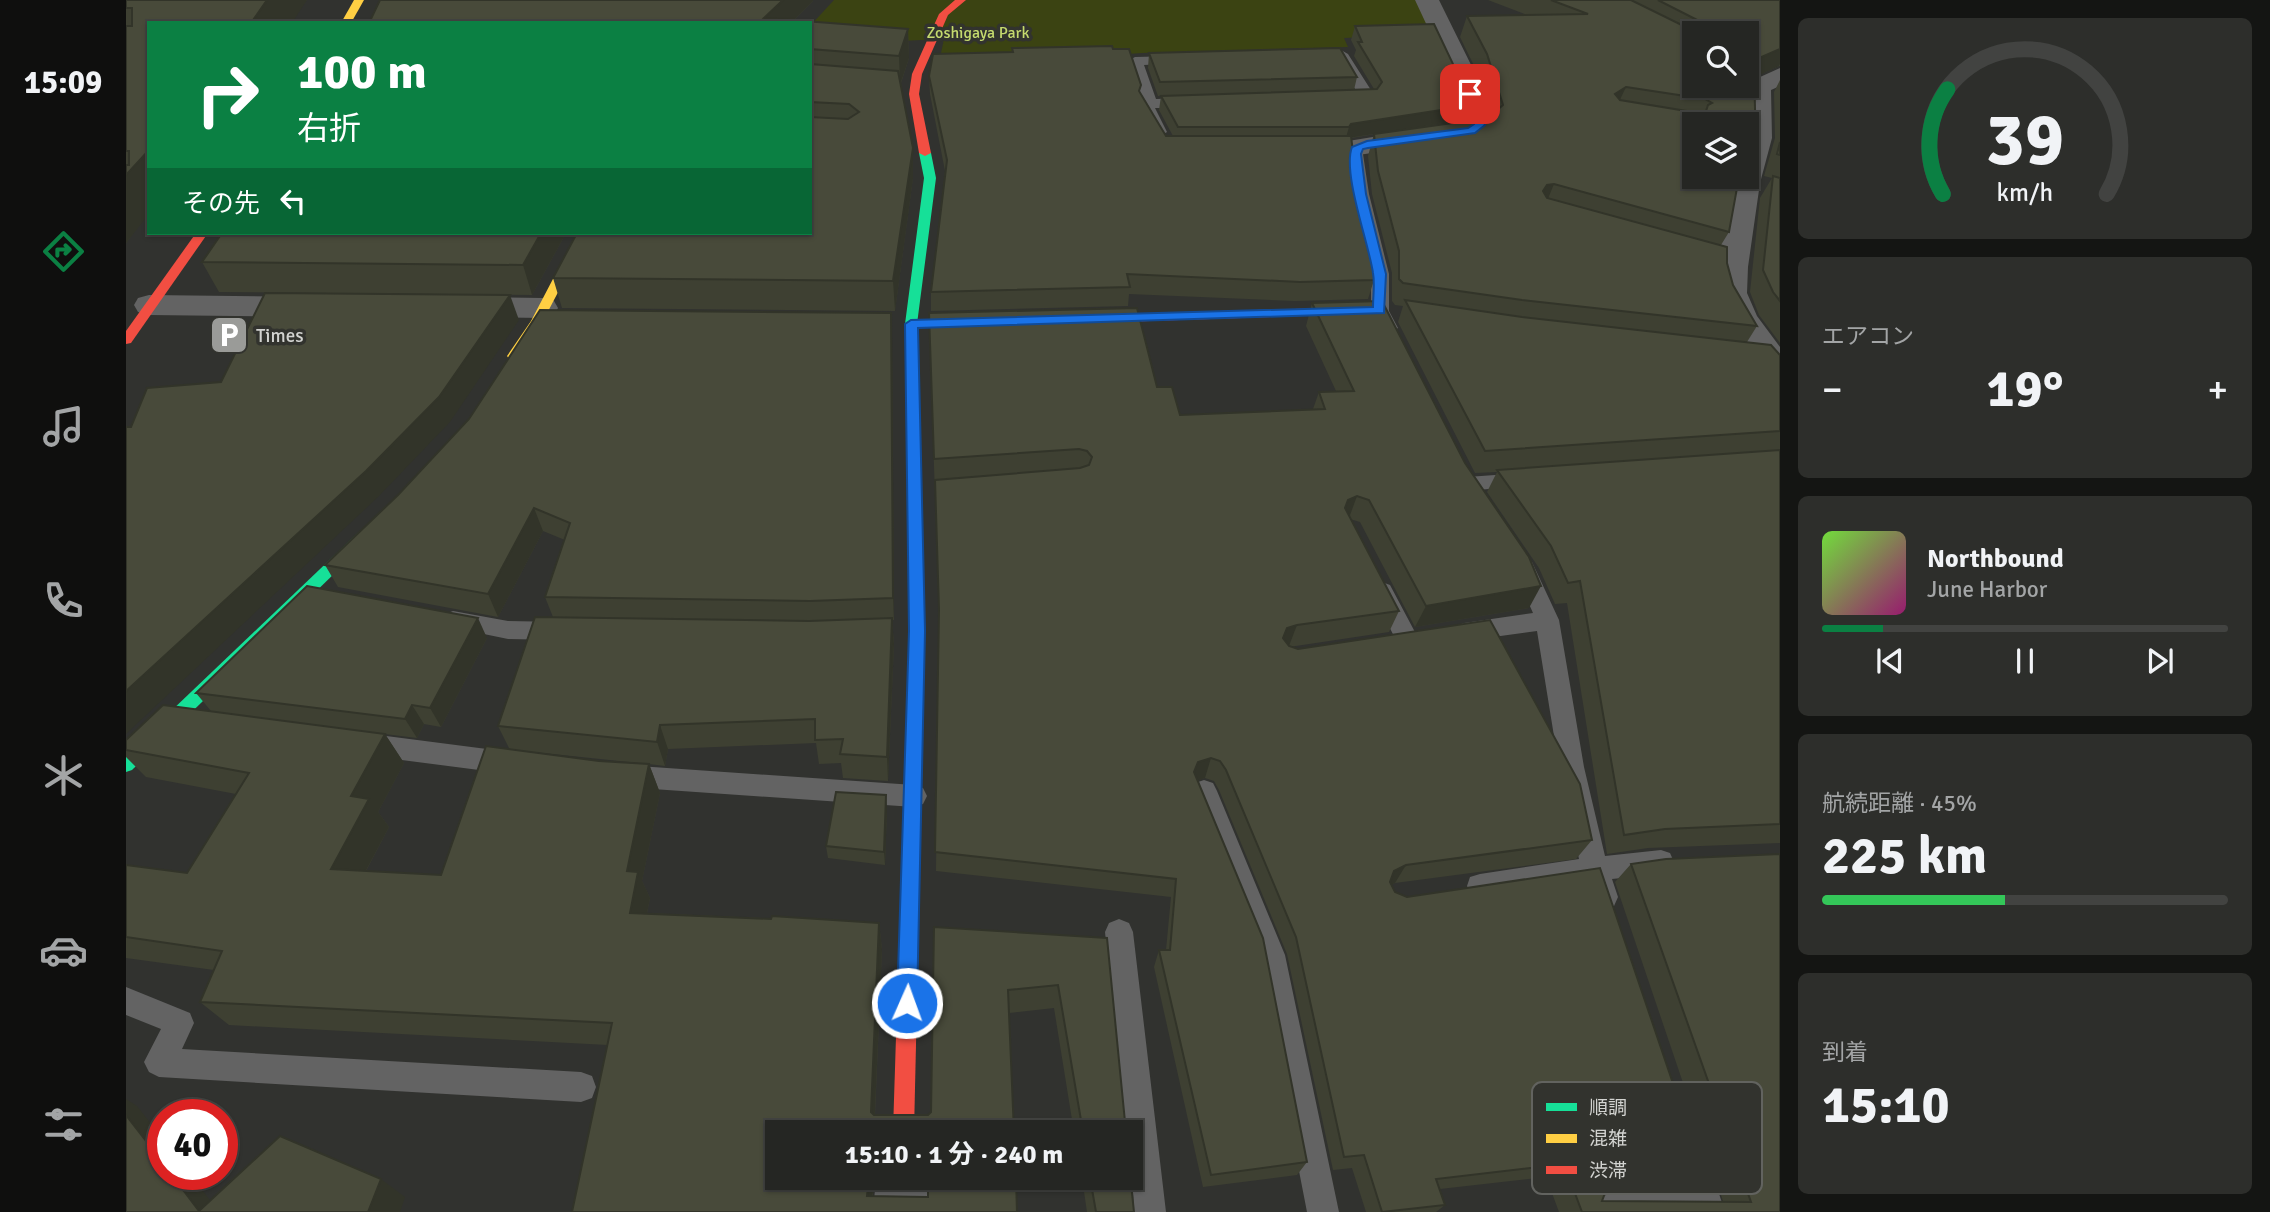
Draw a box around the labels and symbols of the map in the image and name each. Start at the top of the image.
park label: Zoshigaya Park [927,23,1029,43]
pin [1440,64,1500,124]
parking icon: Times [208,314,250,356]
place label: Times [256,324,303,348]
position arrow [870,966,944,1040]
legend [1532,1082,1762,1194]
text: 順調 [1589,1096,1627,1120]
speed limit sign: 40 [147,1099,238,1190]
text: 混雑 [1589,1127,1627,1151]
text: 渋滞 [1589,1159,1627,1183]

